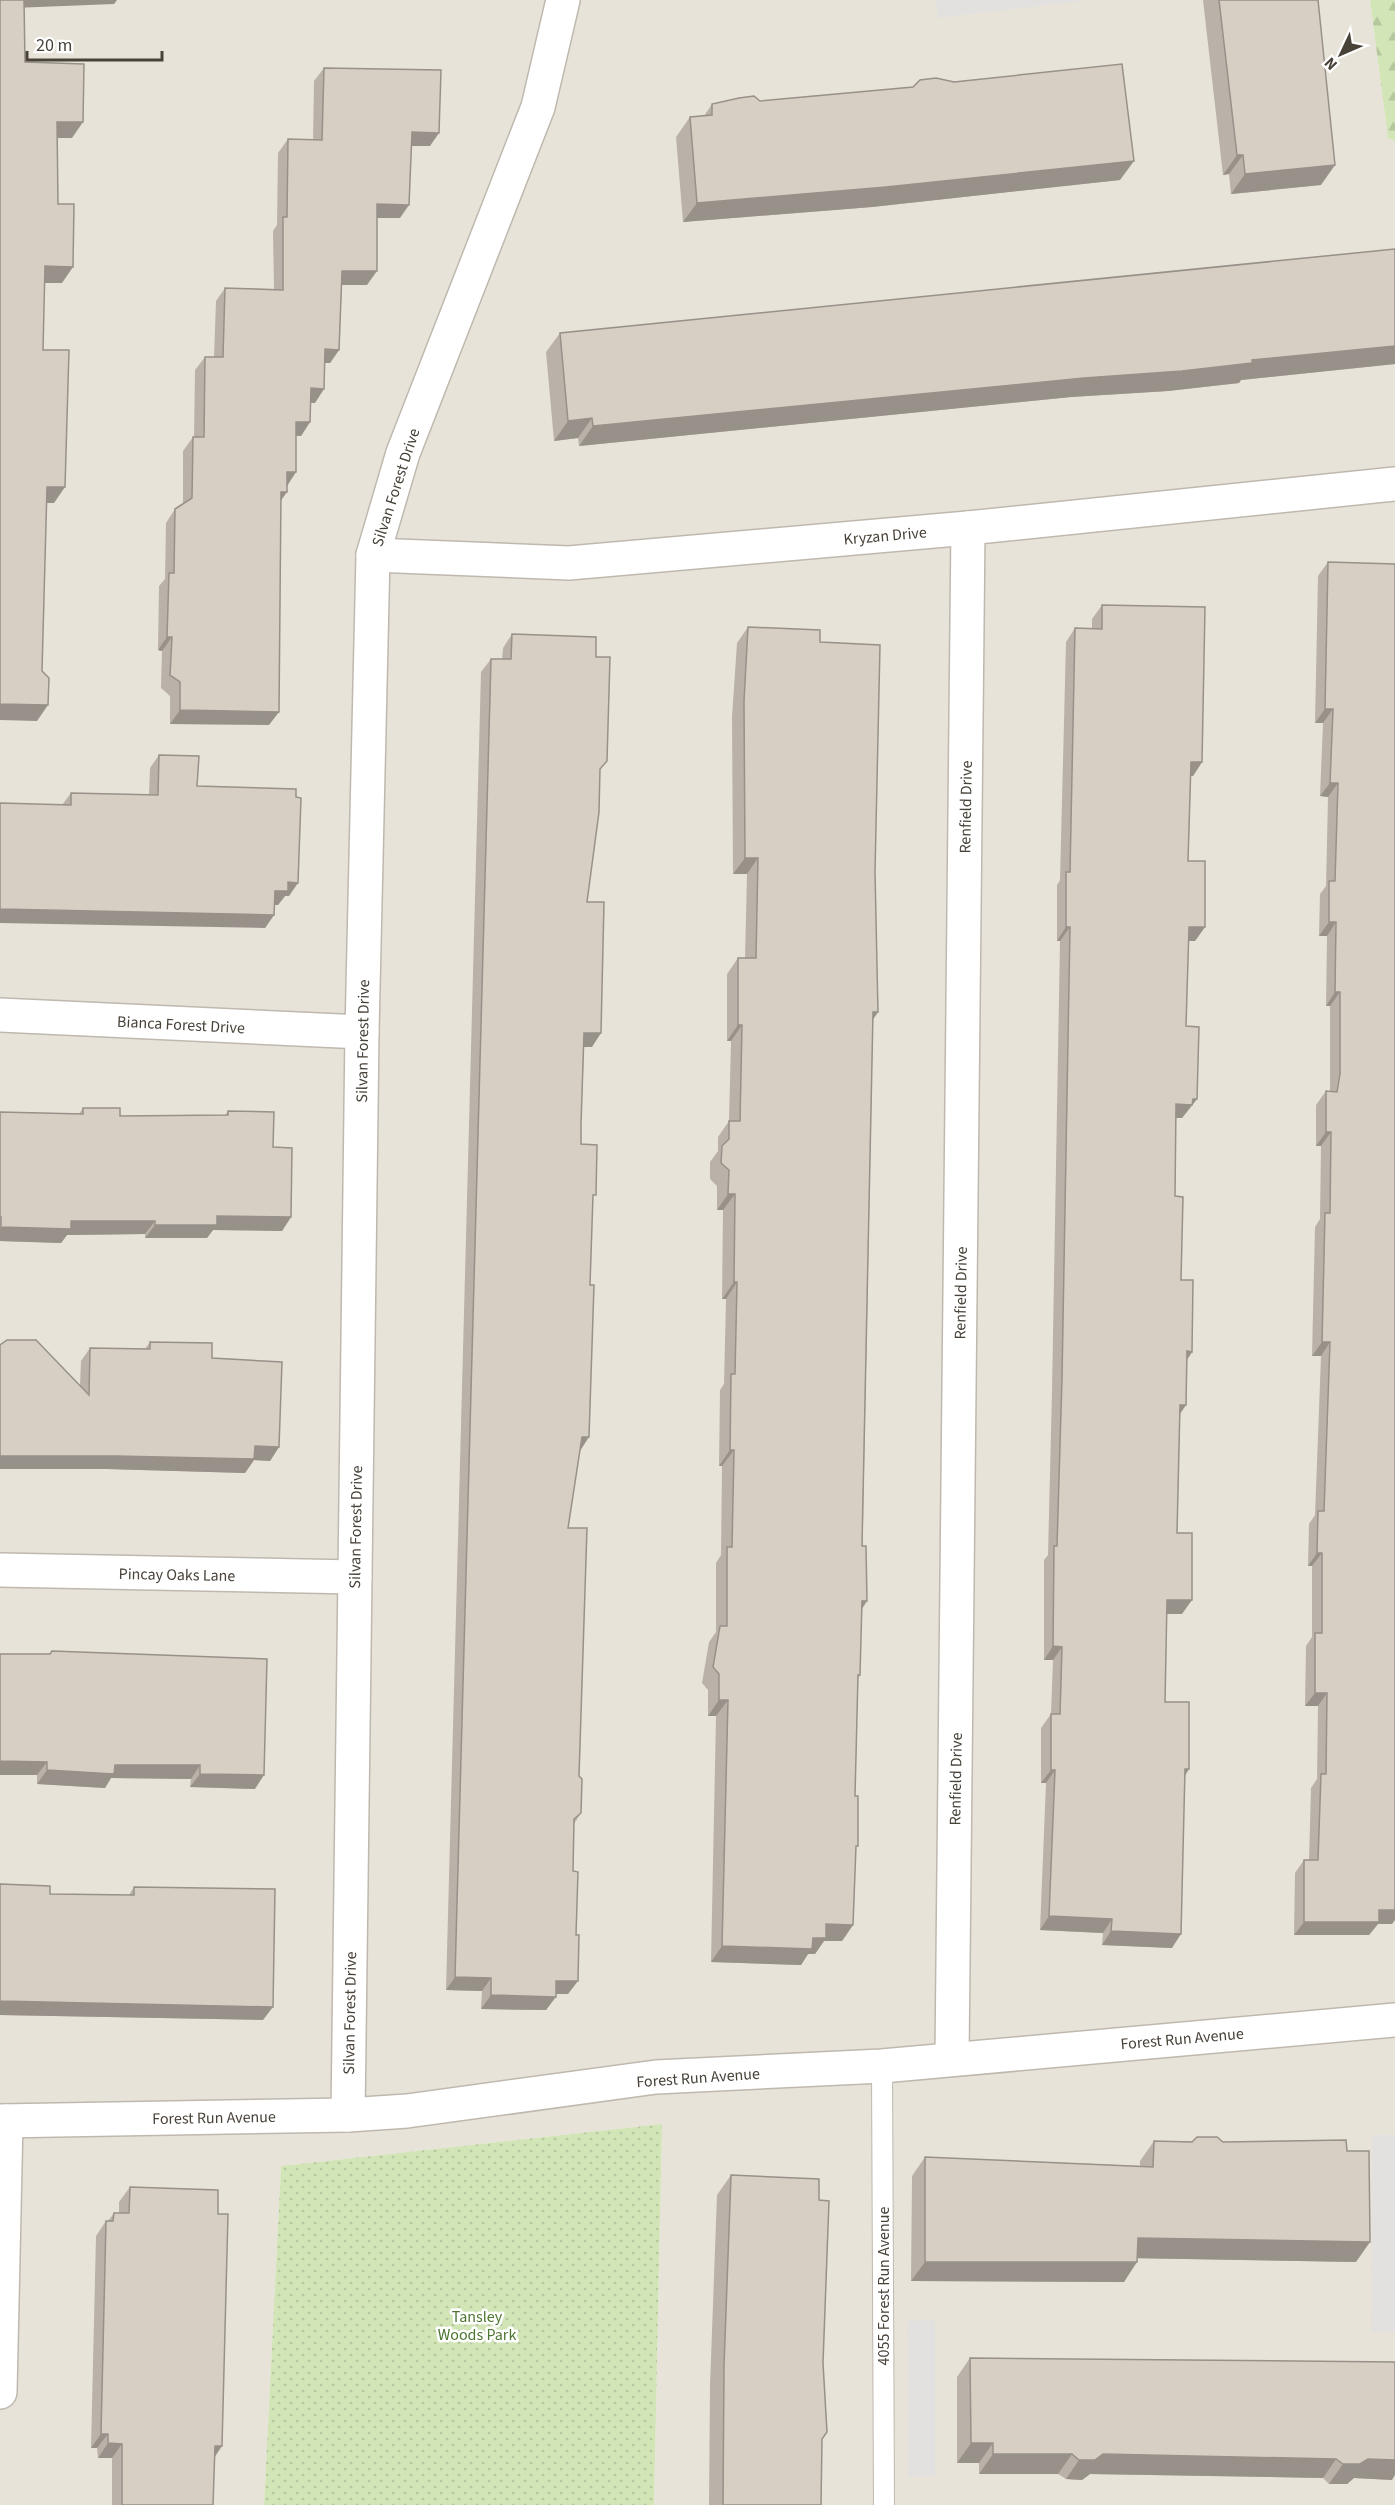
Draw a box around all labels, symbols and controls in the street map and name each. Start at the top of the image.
scale bar [27,24,162,62]
north arrow [1311,24,1371,84]
text: 20 m [36,33,72,58]
text: N [1319,52,1343,75]
street label: Silvan Forest Drive [366,425,425,549]
street label: Kryzan Drive [843,521,928,551]
street label: Renfield Drive [954,760,978,854]
street label: Silvan Forest Drive [351,979,375,1103]
street label: Bianca Forest Drive [116,1011,245,1039]
street label: Renfield Drive [949,1246,973,1340]
street label: Silvan Forest Drive [344,1465,368,1589]
street label: Pincay Oaks Lane [118,1563,236,1587]
street label: Renfield Drive [944,1732,968,1826]
street label: Silvan Forest Drive [338,1951,362,2075]
street label: Forest Run Avenue [1119,2023,1245,2055]
street label: Forest Run Avenue [636,2063,761,2093]
street label: Forest Run Avenue [152,2106,276,2130]
street label: 4055 Forest Run Avenue [873,2207,895,2365]
park label: Tansley Woods Park [438,2306,516,2346]

